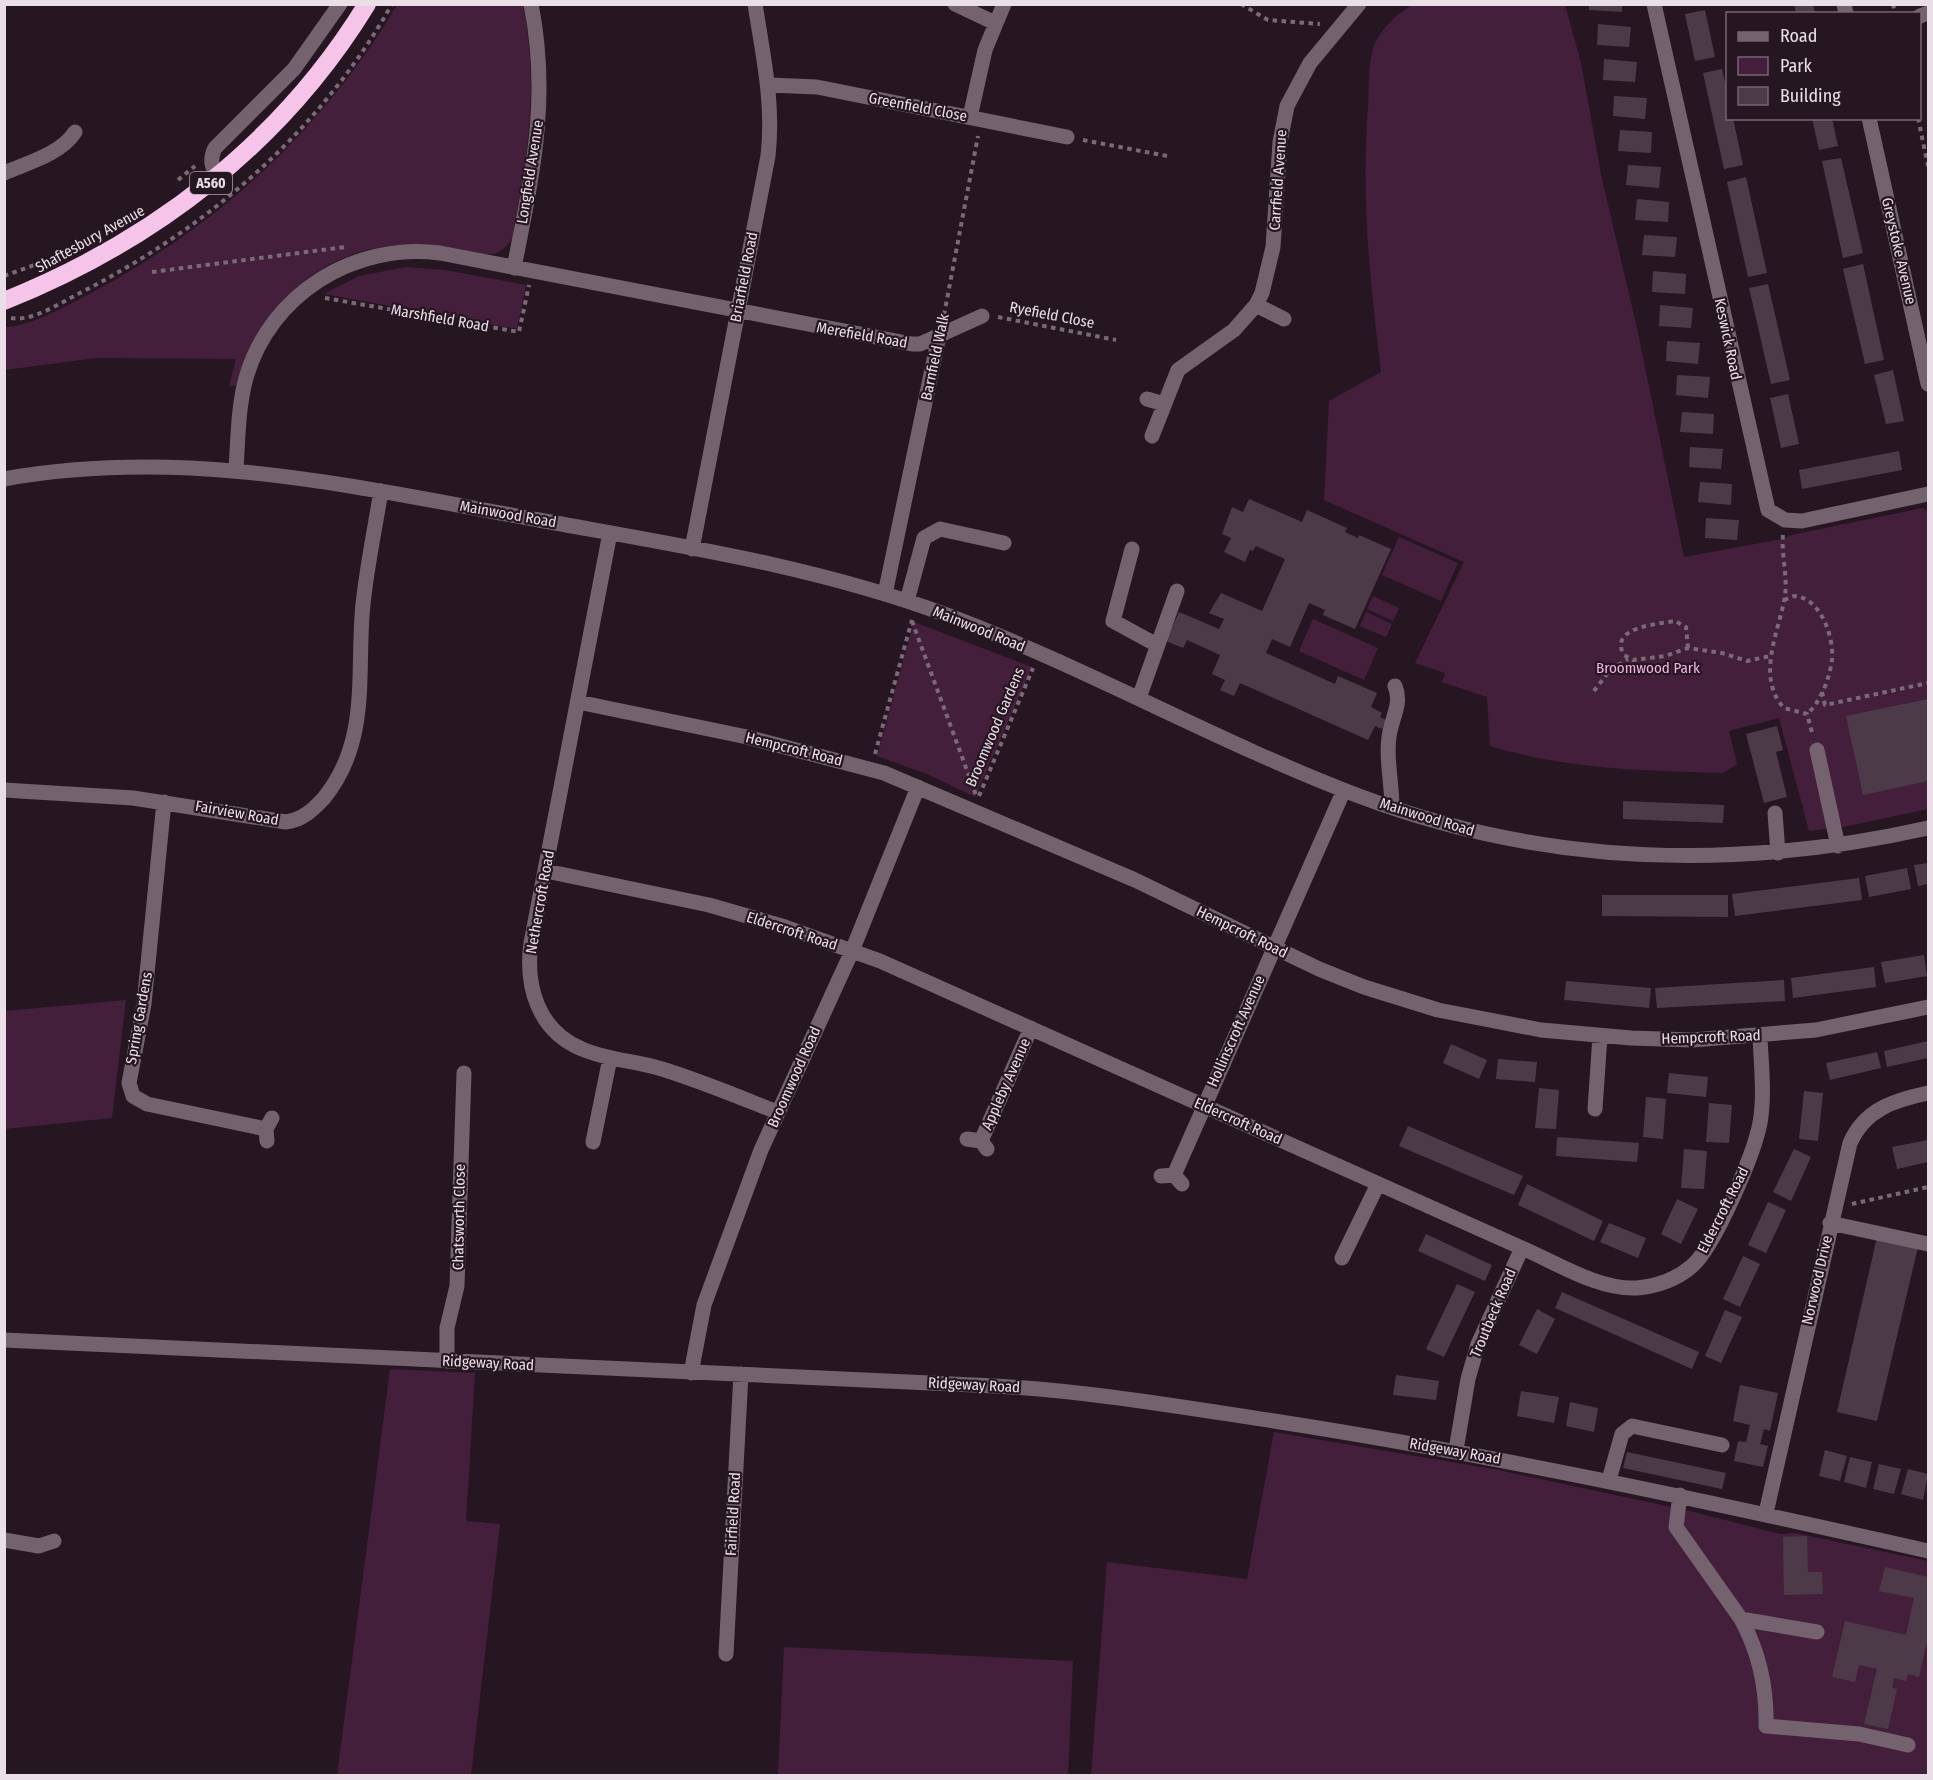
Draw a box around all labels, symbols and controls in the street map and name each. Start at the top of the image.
legend [1726,12,1921,120]
text: Road [1780,25,1817,47]
text: Park [1780,55,1813,77]
text: Building [1780,85,1841,107]
street label: Greenfield Close [867,89,969,125]
street label: Longfield Avenue [513,119,547,225]
street label: Carrfield Avenue [1265,129,1291,231]
road number: A560 [190,172,232,194]
street label: Greystoke Avenue [1878,196,1920,306]
street label: Shaftesbury Avenue [32,202,148,276]
street label: Briarfield Road [726,230,762,324]
street label: Keswick Road [1711,296,1745,382]
street label: Ryefield Close [1008,298,1096,332]
street label: Marshfield Road [390,301,490,335]
street label: Barnfield Walk [917,312,953,402]
street label: Merefield Road [815,318,909,352]
street label: Mainwood Road [458,497,558,531]
street label: Mainwood Road [930,602,1028,656]
park label: Broomwood Park [1596,659,1700,677]
street label: Broomwood Gardens [962,665,1028,789]
street label: Hempcroft Road [744,728,844,770]
street label: Mainwood Road [1378,794,1476,840]
street label: Fairview Road [194,797,280,829]
street label: Nethercroft Road [522,849,558,955]
street label: Hempcroft Road [1193,902,1291,962]
street label: Eldercroft Road [744,908,840,954]
street label: Spring Gardens [122,970,156,1066]
street label: Hollinscroft Avenue [1203,972,1269,1090]
street label: Broomwood Road [764,1024,824,1130]
street label: Hempcroft Road [1661,1026,1761,1048]
street label: Appleby Avenue [978,1035,1034,1133]
street label: Eldercroft Road [1191,1094,1285,1148]
street label: Chatsworth Close [449,1164,469,1270]
street label: Eldercroft Road [1694,1164,1752,1256]
street label: Norwood Drive [1798,1234,1836,1326]
street label: Troutbeck Road [1466,1266,1520,1360]
street label: Ridgeway Road [441,1352,535,1374]
street label: Ridgeway Road [927,1374,1021,1396]
street label: Ridgeway Road [1408,1434,1502,1468]
street label: Fairfield Road [722,1472,744,1556]

